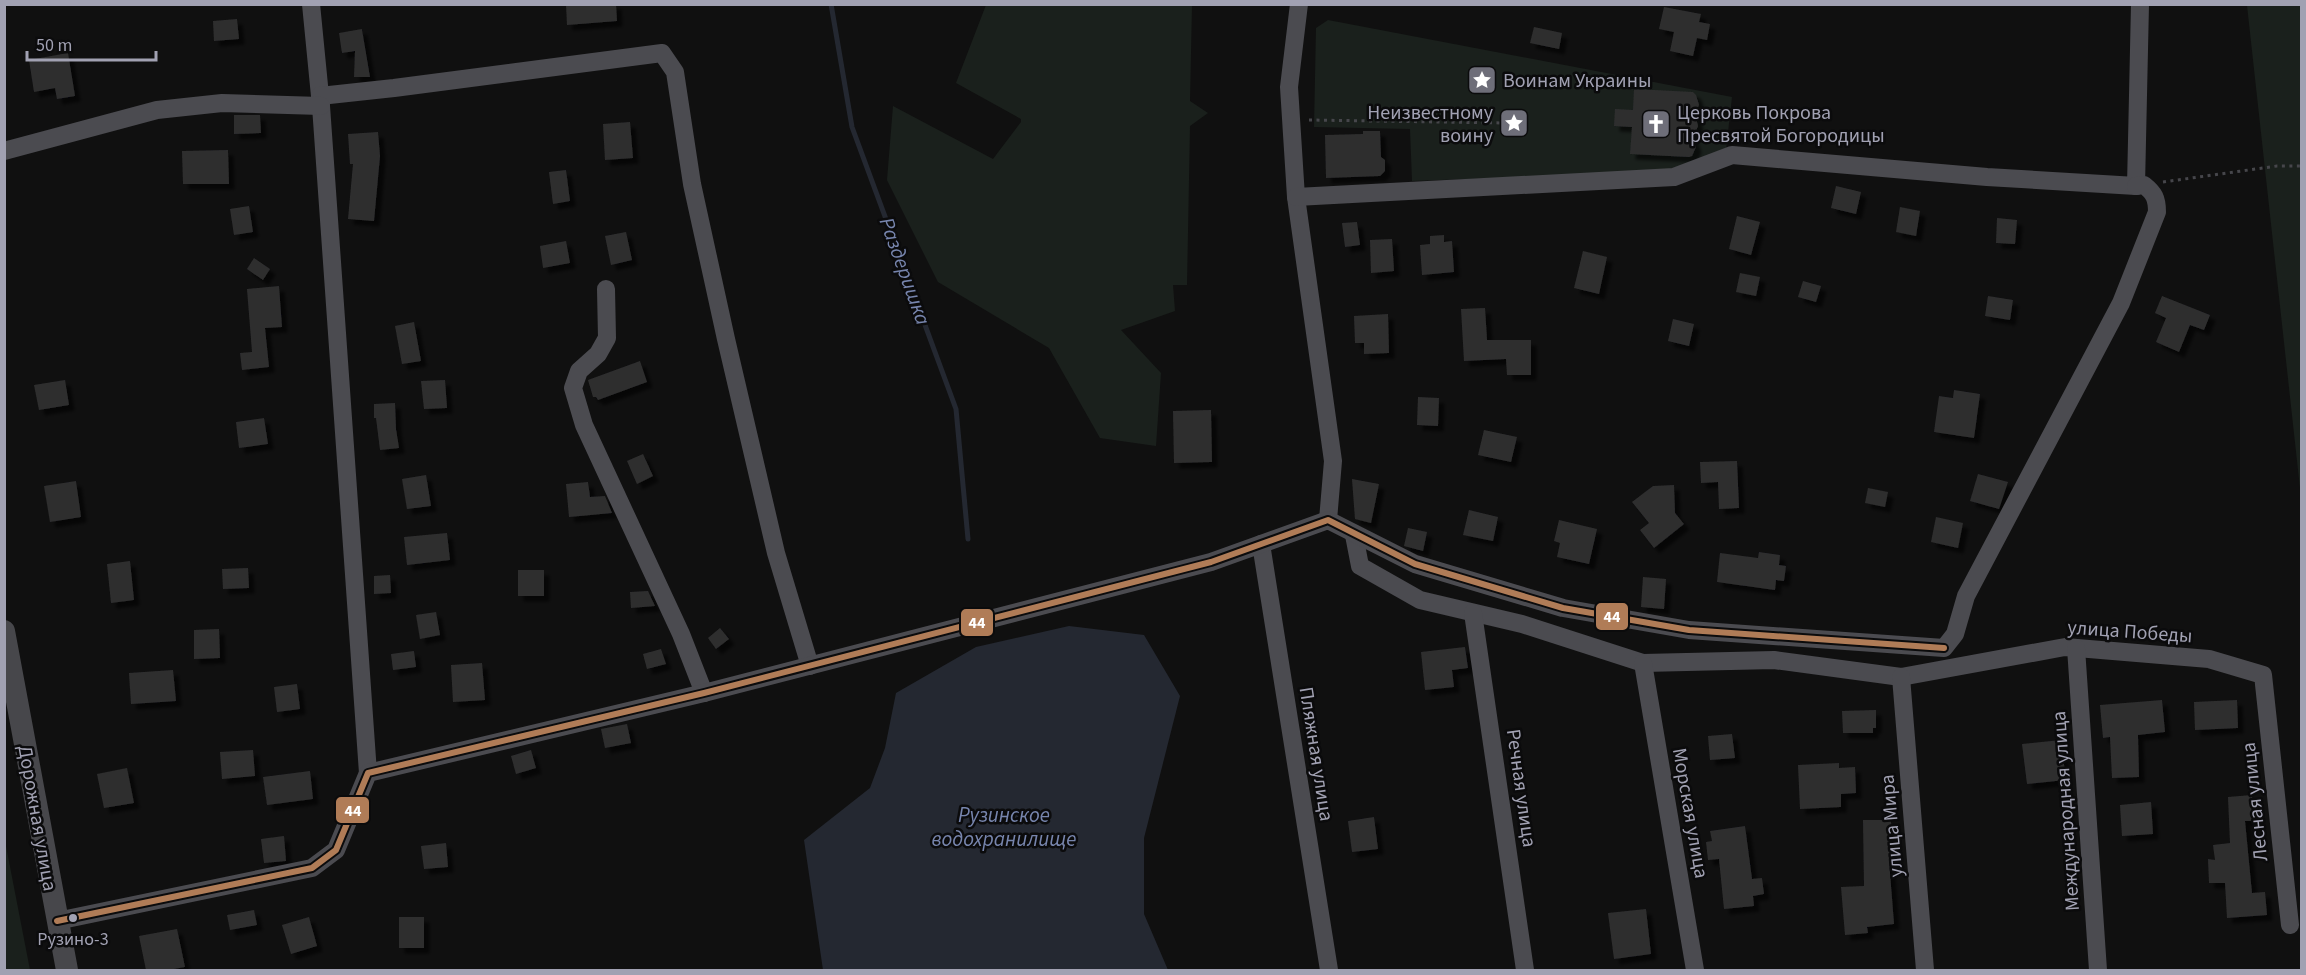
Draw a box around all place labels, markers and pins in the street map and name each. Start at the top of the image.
place icon: Воинам Украины [1466,64,1498,96]
place label: Воинам Украины [1503,67,1651,95]
place label: Неизвестному воину [1367,99,1494,150]
place label: Церковь Покрова Пресвятой Богородицы [1677,99,1885,150]
place icon: Неизвестному воину [1498,107,1530,139]
church icon: Церковь Покрова Пресвятой Богородицы [1640,108,1672,140]
marker: Рузино-3 [67,912,79,924]
place label: Рузино-3 [37,927,109,952]

